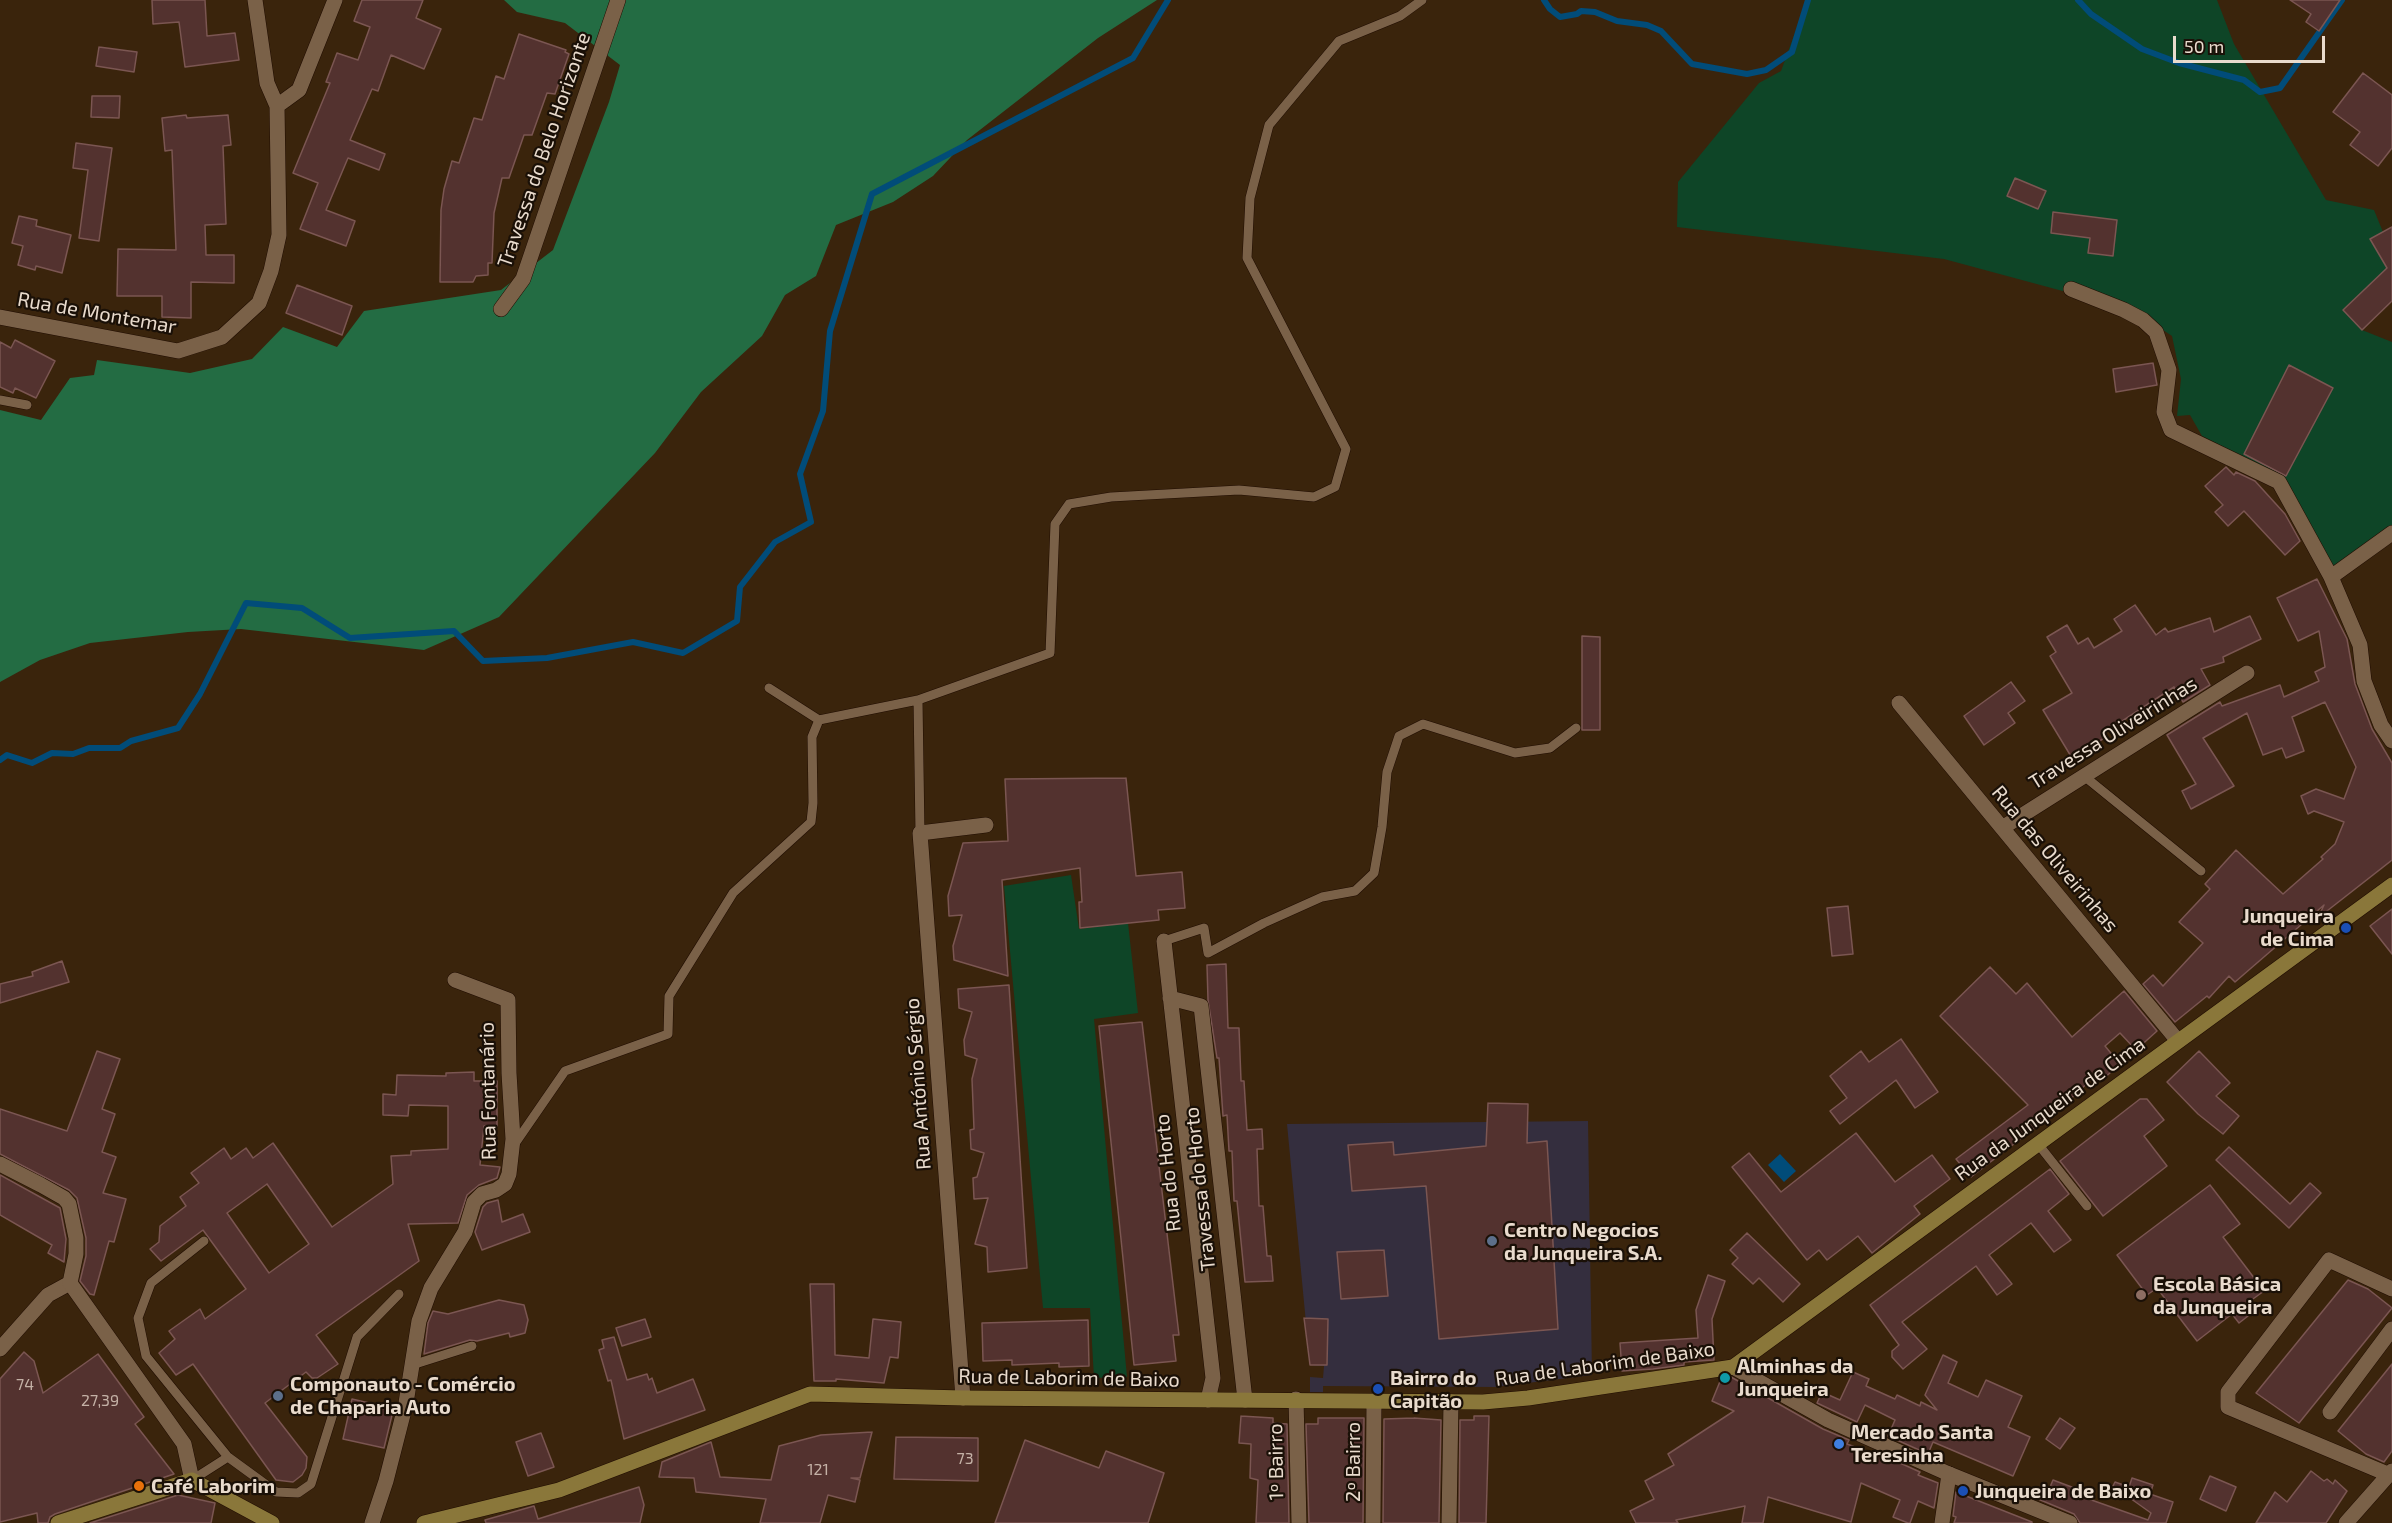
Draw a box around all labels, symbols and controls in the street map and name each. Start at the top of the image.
scale bar [2176,24,2328,62]
street label: Travessa do Belo Horizonte [492,29,596,271]
text: 50 m [2184,35,2224,57]
street label: Rua de Montemar [16,287,178,339]
street label: Travessa Oliveirinhas [2025,672,2201,794]
street label: Rua das Oliveirinhas [1987,781,2123,937]
place label: Junqueira de Cima [2242,904,2334,951]
marker: Junqueira de Cima [2339,921,2353,935]
street label: Rua António Sérgio [900,997,936,1171]
street label: Rua Fontanário [475,1022,501,1160]
street label: Rua da Junqueira de Cima [1950,1032,2150,1186]
street label: Travessa do Horto [1179,1106,1221,1272]
street label: Rua do Horto [1150,1113,1186,1233]
place label: Centro Negocios da Junqueira S.A. [1504,1218,1662,1265]
marker: Centro Negocios da Junqueira S.A. [1485,1234,1499,1248]
place label: Escola Básica da Junqueira [2153,1272,2281,1319]
marker: Escola Básica da Junqueira [2134,1288,2148,1302]
street label: Rua de Laborim de Baixo [1494,1337,1716,1391]
place label: Alminhas da Junqueira [1737,1354,1853,1401]
street label: Rua de Laborim de Baixo [958,1364,1180,1392]
place label: Bairro do Capitão [1390,1366,1476,1413]
marker: Alminhas da Junqueira [1718,1371,1732,1385]
place label: Componauto - Comércio de Chaparia Auto [290,1372,516,1419]
house number: 74 [16,1375,34,1395]
marker: Bairro do Capitão [1371,1382,1385,1396]
marker: Componauto - Comércio de Chaparia Auto [271,1389,285,1403]
house number: 27,39 [81,1391,119,1411]
place label: Mercado Santa Teresinha [1851,1420,1993,1467]
street label: 2º Bairro [1341,1422,1365,1502]
street label: 1º Bairro [1263,1423,1289,1501]
marker: Mercado Santa Teresinha [1832,1437,1846,1451]
house number: 73 [956,1449,974,1469]
house number: 121 [807,1460,829,1480]
place label: Café Laborim [151,1474,275,1498]
marker: Café Laborim [132,1479,146,1493]
place label: Junqueira de Baixo [1975,1479,2151,1503]
marker: Junqueira de Baixo [1956,1484,1970,1498]

